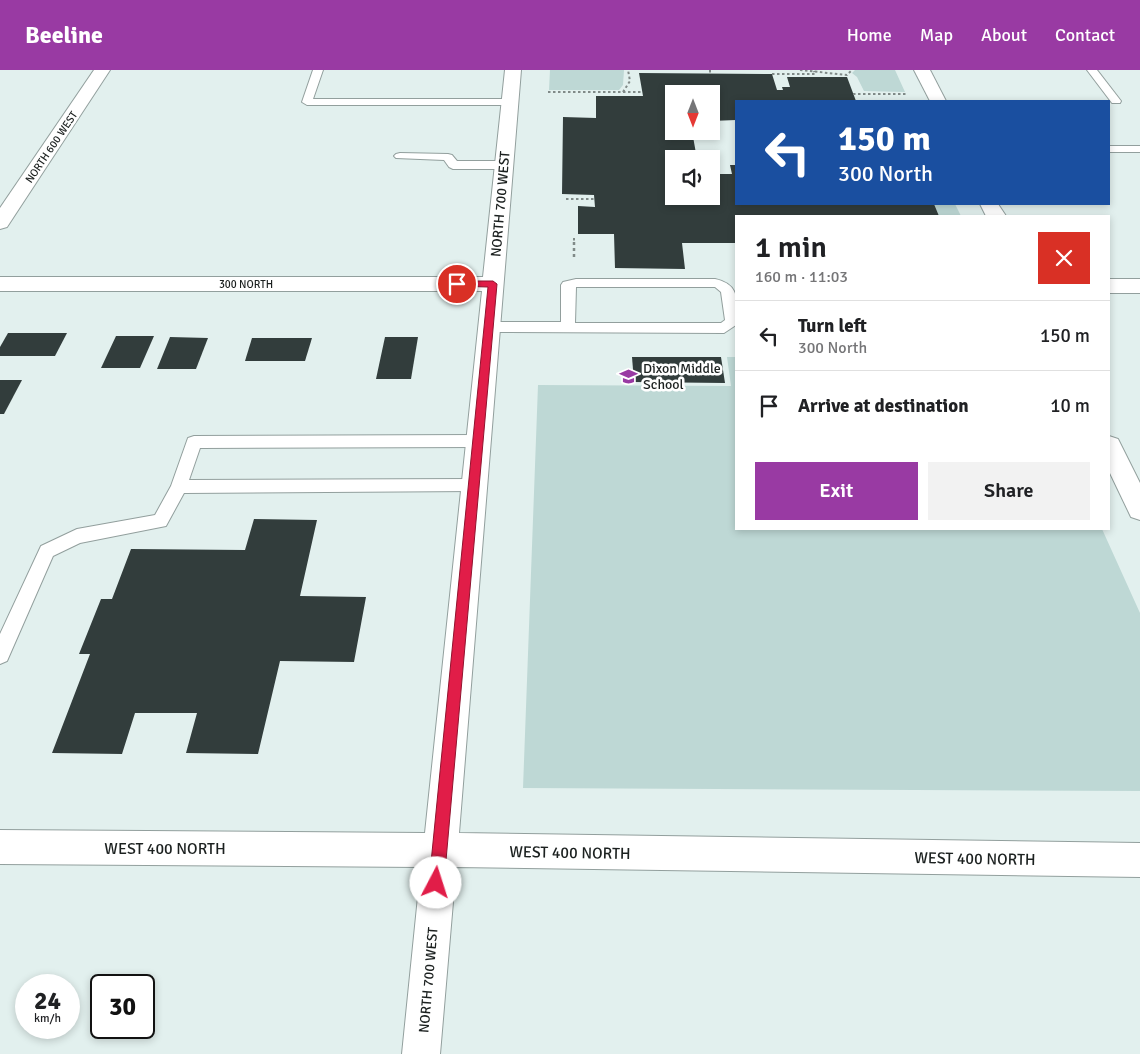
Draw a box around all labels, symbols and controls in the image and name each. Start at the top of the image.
text: Beeline [25,20,103,50]
text: Home [847,24,892,46]
text: Map [920,24,953,46]
text: About [981,24,1027,46]
text: Contact [1055,24,1115,46]
north arrow [665,85,720,140]
map controls [665,85,720,205]
street label: NORTH 600 WEST [23,109,80,186]
text: 150 m [838,117,931,160]
icon: left [755,120,820,185]
street label: NORTH 700 WEST [487,150,514,258]
button: sound [665,150,720,205]
text: 300 North [838,160,933,187]
text: 1 min [755,229,827,266]
button: close [1038,232,1090,284]
pin [436,263,478,305]
text: 160 m · 11:03 [755,267,848,287]
icon: arrive [443,270,471,298]
street label: 300 NORTH [219,278,273,291]
text: Turn left [798,314,867,338]
icon: left [755,322,783,350]
text: 150 m [1040,324,1090,348]
text: 300 North [798,338,867,358]
place label: Dixon Middle School [643,360,721,393]
school or university icon: Dixon Middle School [619,366,639,386]
icon: arrive [755,392,783,420]
text: Arrive at destination [798,394,969,418]
text: 10 m [1050,394,1090,418]
button: Exit [755,462,918,520]
button: Share [928,462,1090,520]
street label: WEST 400 NORTH [104,839,226,859]
street label: WEST 400 NORTH [509,842,631,864]
street label: WEST 400 NORTH [914,848,1036,870]
position arrow [409,856,461,908]
street label: NORTH 700 WEST [415,926,442,1034]
speed limit sign: 30 [90,974,155,1039]
text: 24 [34,985,61,1016]
text: km/h [34,1011,61,1026]

